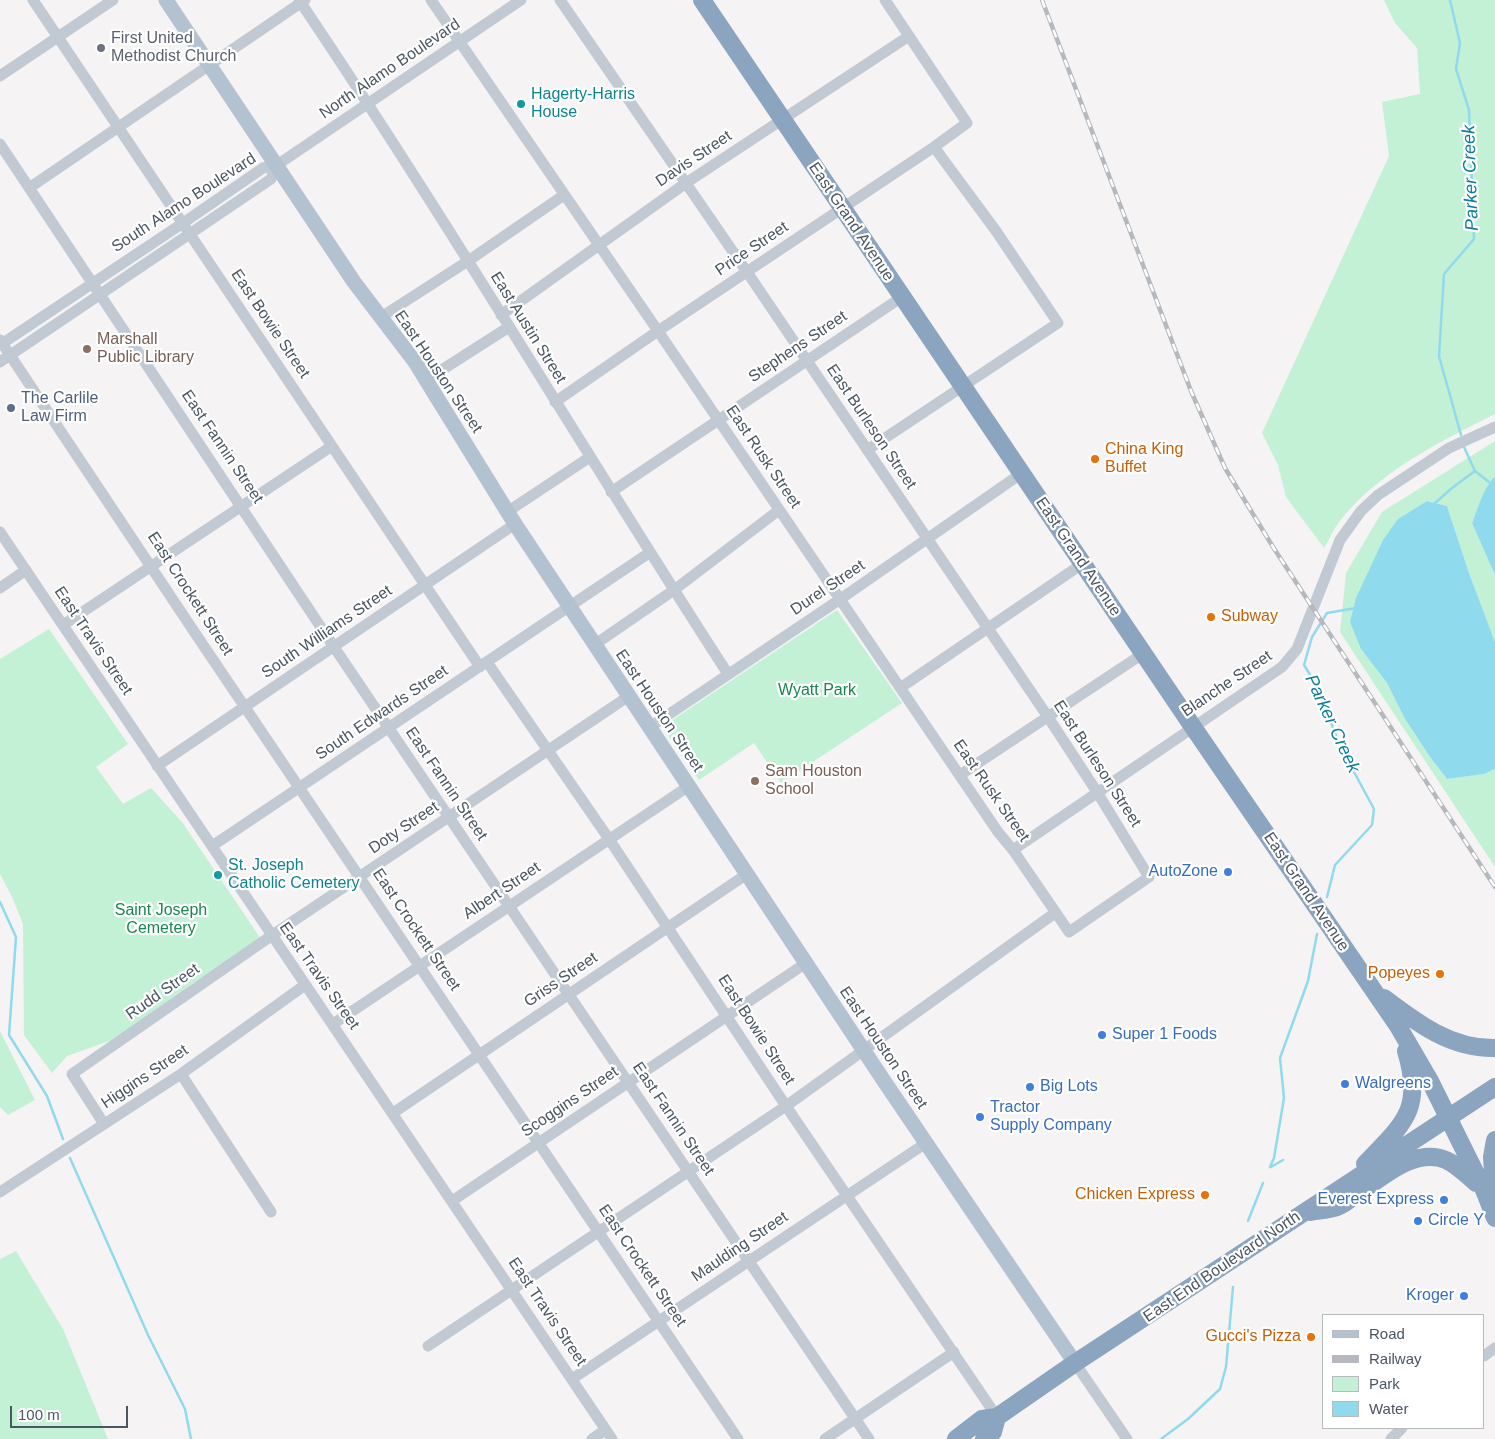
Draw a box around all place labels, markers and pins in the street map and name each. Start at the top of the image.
place label: First United Methodist Church [111,29,236,67]
marker: First United Methodist Church [95,42,107,54]
place label: Hagerty-Harris House [531,85,635,123]
marker: Hagerty-Harris House [515,98,527,110]
place label: Marshall Public Library [97,330,194,368]
marker: Marshall Public Library [81,343,93,355]
place label: The Carlile Law Firm [21,389,98,427]
marker: The Carlile Law Firm [5,402,17,414]
place label: China King Buffet [1105,440,1183,478]
marker: China King Buffet [1089,453,1101,465]
place label: Subway [1221,607,1278,627]
marker: Subway [1205,611,1217,623]
place label: Sam Houston School [765,762,862,800]
marker: Sam Houston School [749,775,761,787]
place label: St. Joseph Catholic Cemetery [228,856,360,894]
place label: AutoZone [1149,862,1218,882]
marker: AutoZone [1222,866,1234,878]
marker: St. Joseph Catholic Cemetery [212,869,224,881]
place label: Popeyes [1368,964,1430,984]
marker: Popeyes [1434,968,1446,980]
place label: Super 1 Foods [1112,1025,1217,1045]
marker: Super 1 Foods [1096,1029,1108,1041]
place label: Walgreens [1355,1074,1431,1094]
place label: Big Lots [1040,1077,1098,1097]
marker: Walgreens [1339,1078,1351,1090]
marker: Big Lots [1024,1081,1036,1093]
place label: Tractor Supply Company [990,1098,1112,1136]
marker: Tractor Supply Company [974,1111,986,1123]
place label: Chicken Express [1075,1185,1195,1205]
marker: Chicken Express [1199,1189,1211,1201]
place label: Everest Express [1318,1190,1434,1210]
marker: Everest Express [1438,1194,1450,1206]
place label: Circle Y [1428,1211,1484,1231]
marker: Circle Y [1412,1215,1424,1227]
place label: Kroger [1406,1286,1454,1306]
marker: Kroger [1458,1290,1470,1302]
place label: Gucci's Pizza [1205,1327,1301,1347]
marker: Gucci's Pizza [1305,1331,1317,1343]

